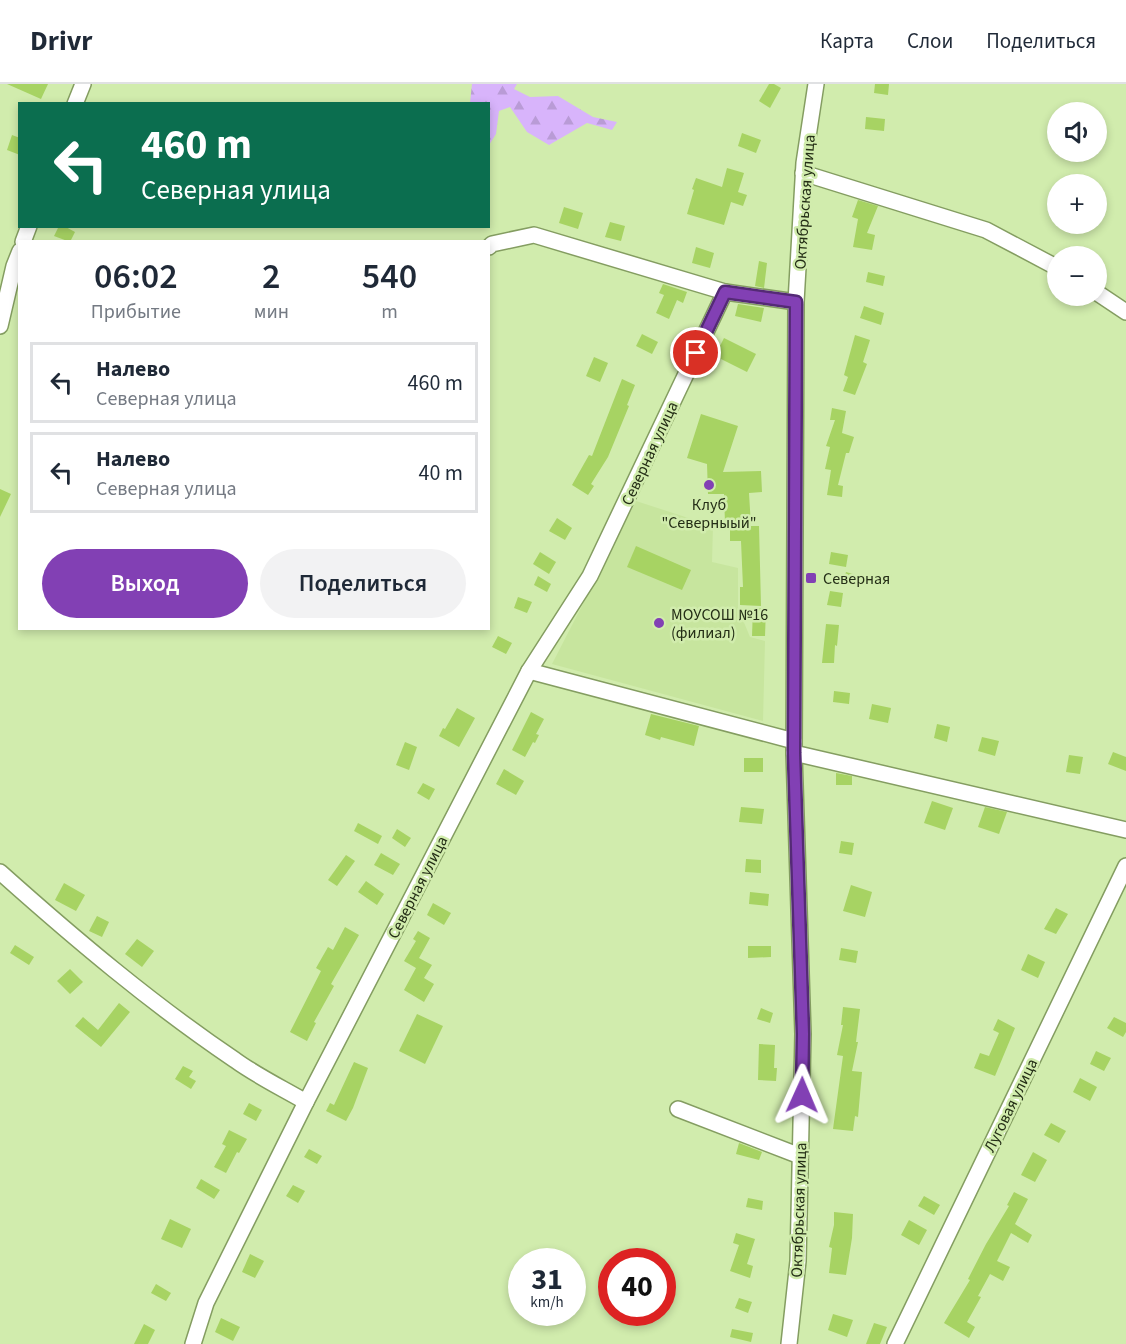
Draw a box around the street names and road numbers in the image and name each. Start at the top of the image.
street label: Октябрьская улица [789,134,821,270]
street label: Северная улица [616,398,684,509]
street label: Северная улица [383,832,453,943]
street label: Луговая улица [979,1055,1043,1156]
street label: Октябрьская улица [786,1142,812,1278]

